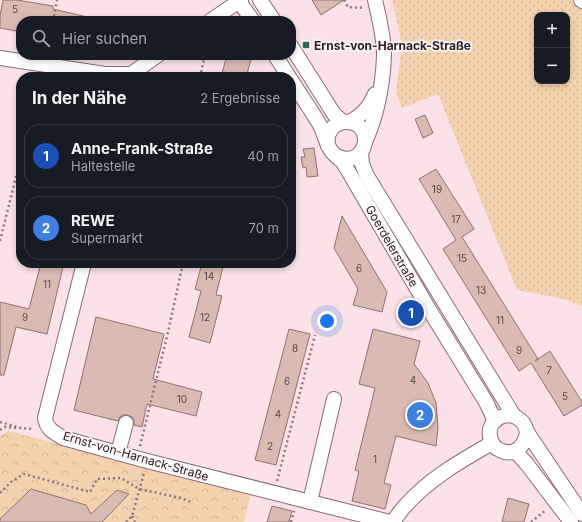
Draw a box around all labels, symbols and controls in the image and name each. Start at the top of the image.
house number: 5 [12,3,18,15]
map controls [534,12,570,84]
button: + [534,12,570,48]
search box [16,16,296,60]
icon: search [30,27,52,49]
text: Hier suchen [62,29,147,48]
place label: Ernst-von-Harnack-Straße [314,38,471,53]
marker: Ernst-von-Harnack-Straße [301,40,311,50]
button: − [534,48,570,84]
text: In der Nähe [32,88,127,108]
text: 2 Ergebnisse [200,90,280,106]
text: Anne-Frank-Straße [71,139,213,158]
text: 1 [43,148,49,164]
text: 40 m [247,148,279,164]
text: Haltestelle [71,158,135,174]
house number: 19 [432,183,442,195]
street label: Goerdelerstraße [362,202,422,290]
text: REWE [71,211,115,230]
house number: 17 [451,213,461,225]
text: 2 [42,220,50,236]
text: 70 m [249,220,279,236]
text: Supermarkt [71,230,143,246]
house number: 15 [457,252,467,264]
house number: 6 [356,262,362,274]
house number: 14 [204,270,214,282]
house number: 11 [43,278,51,290]
house number: 13 [476,284,486,296]
pin: 1 [398,298,424,328]
house number: 9 [22,311,28,323]
house number: 12 [200,311,210,323]
your location [317,311,337,331]
house number: 11 [496,314,504,326]
house number: 8 [292,342,298,354]
house number: 9 [516,344,522,356]
house number: 7 [546,364,552,376]
house number: 4 [410,374,416,386]
house number: 6 [284,375,290,387]
house number: 5 [562,390,568,402]
house number: 10 [177,393,187,405]
pin: 2 [407,400,433,430]
house number: 4 [275,408,281,420]
street label: Ernst-von-Harnack-Straße [61,428,211,484]
house number: 2 [267,440,273,452]
house number: 1 [373,453,377,465]

